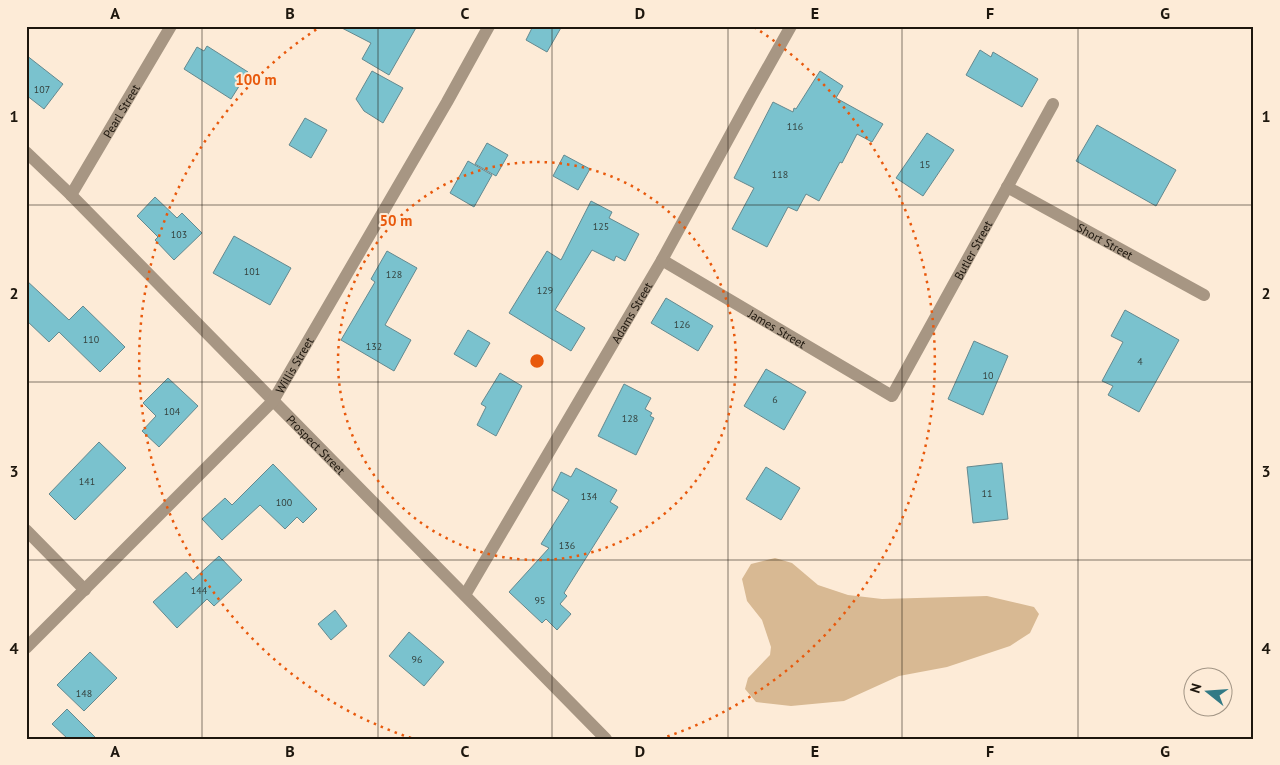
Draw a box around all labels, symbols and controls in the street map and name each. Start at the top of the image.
text: A [110,3,120,23]
text: B [285,3,295,23]
text: C [461,3,470,23]
text: D [635,3,645,23]
text: E [811,3,819,23]
text: F [986,3,994,23]
text: G [1160,3,1170,23]
text: 100 m [235,70,277,89]
street label: Pearl Street [99,81,143,140]
house number: 107 [34,83,50,96]
text: 1 [9,106,19,126]
text: 1 [1261,106,1271,126]
house number: 116 [787,120,803,133]
house number: 15 [920,158,930,171]
house number: 118 [772,168,788,181]
text: 50 m [380,211,412,230]
street label: Butler Street [950,218,995,282]
street label: Short Street [1074,219,1136,262]
house number: 125 [593,220,609,233]
house number: 103 [171,228,187,241]
house number: 101 [244,265,260,278]
house number: 128 [386,268,402,281]
street label: Adams Street [608,279,655,345]
text: 2 [9,283,19,303]
text: 2 [1261,283,1271,303]
house number: 129 [537,284,553,297]
street label: James Street [745,305,809,351]
house number: 126 [674,318,690,331]
house number: 110 [83,333,100,346]
street label: Willis Street [272,334,316,396]
house number: 132 [366,340,382,353]
centre of rings [528,352,546,370]
house number: 4 [1137,355,1143,368]
house number: 10 [983,369,994,382]
house number: 6 [772,393,778,406]
house number: 104 [164,405,181,418]
street label: Prospect Street [284,411,349,477]
house number: 128 [622,412,638,425]
text: 3 [9,461,19,481]
text: 3 [1261,461,1271,481]
house number: 141 [79,475,95,488]
house number: 11 [982,487,992,500]
house number: 134 [581,490,598,503]
house number: 100 [276,496,293,509]
house number: 136 [559,539,575,552]
house number: 144 [191,584,208,597]
house number: 95 [535,594,545,607]
text: 4 [9,638,19,658]
text: 4 [1261,638,1271,658]
house number: 96 [412,653,422,666]
north arrow [1182,668,1232,718]
text: N [1186,681,1206,695]
house number: 148 [76,687,92,700]
text: A [110,741,120,761]
text: B [285,741,295,761]
text: C [461,741,470,761]
text: D [635,741,645,761]
text: E [811,741,819,761]
text: F [986,741,994,761]
text: G [1160,741,1170,761]

